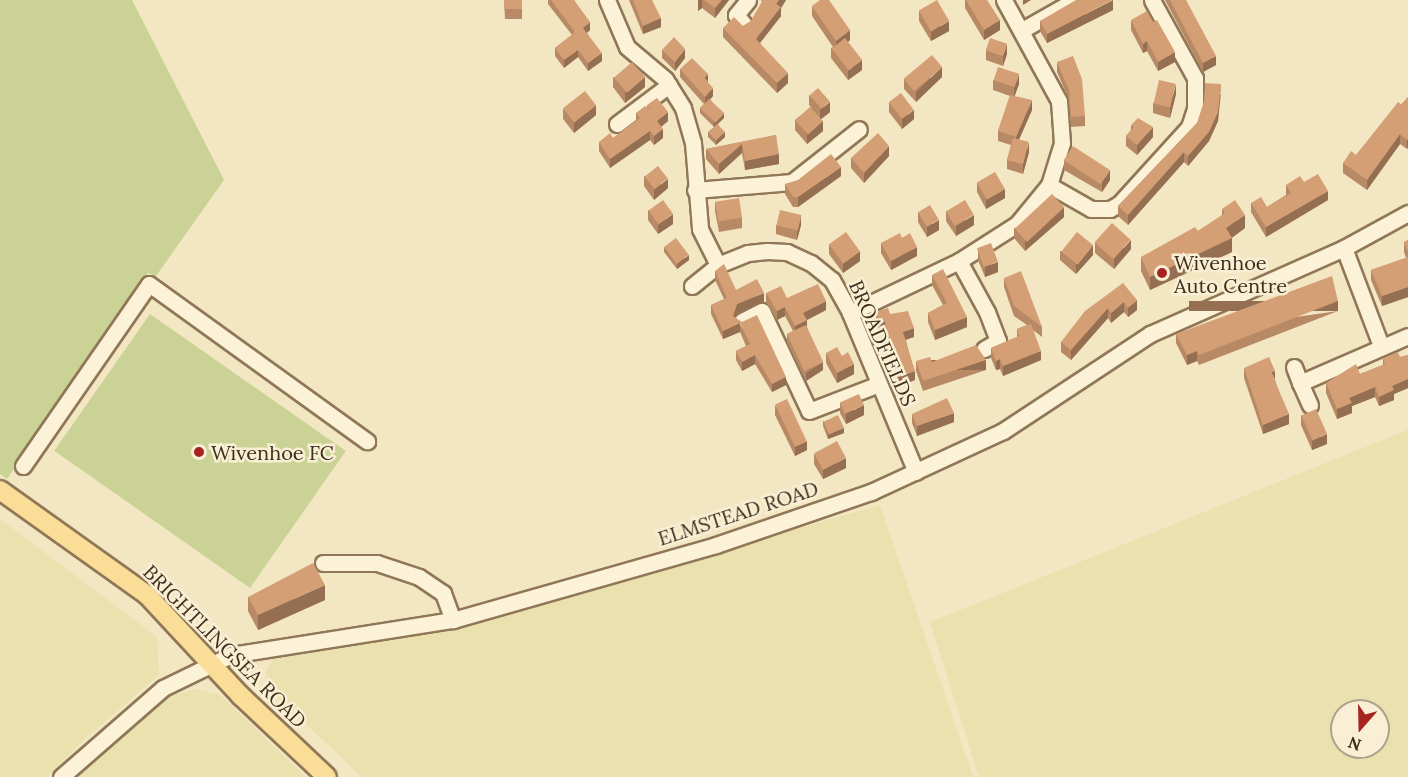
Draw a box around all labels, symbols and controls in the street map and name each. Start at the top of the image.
place label: Wivenhoe Auto Centre [1174,250,1287,297]
marker: Wivenhoe Auto Centre [1155,266,1169,280]
street label: BROADFIELDS [844,276,922,410]
place label: Wivenhoe FC [211,440,334,464]
marker: Wivenhoe FC [192,445,206,459]
street label: ELMSTEAD ROAD [655,476,821,550]
street label: BRIGHTLINGSEA ROAD [138,559,312,733]
north arrow [1330,699,1390,759]
text: N [1345,733,1364,756]

